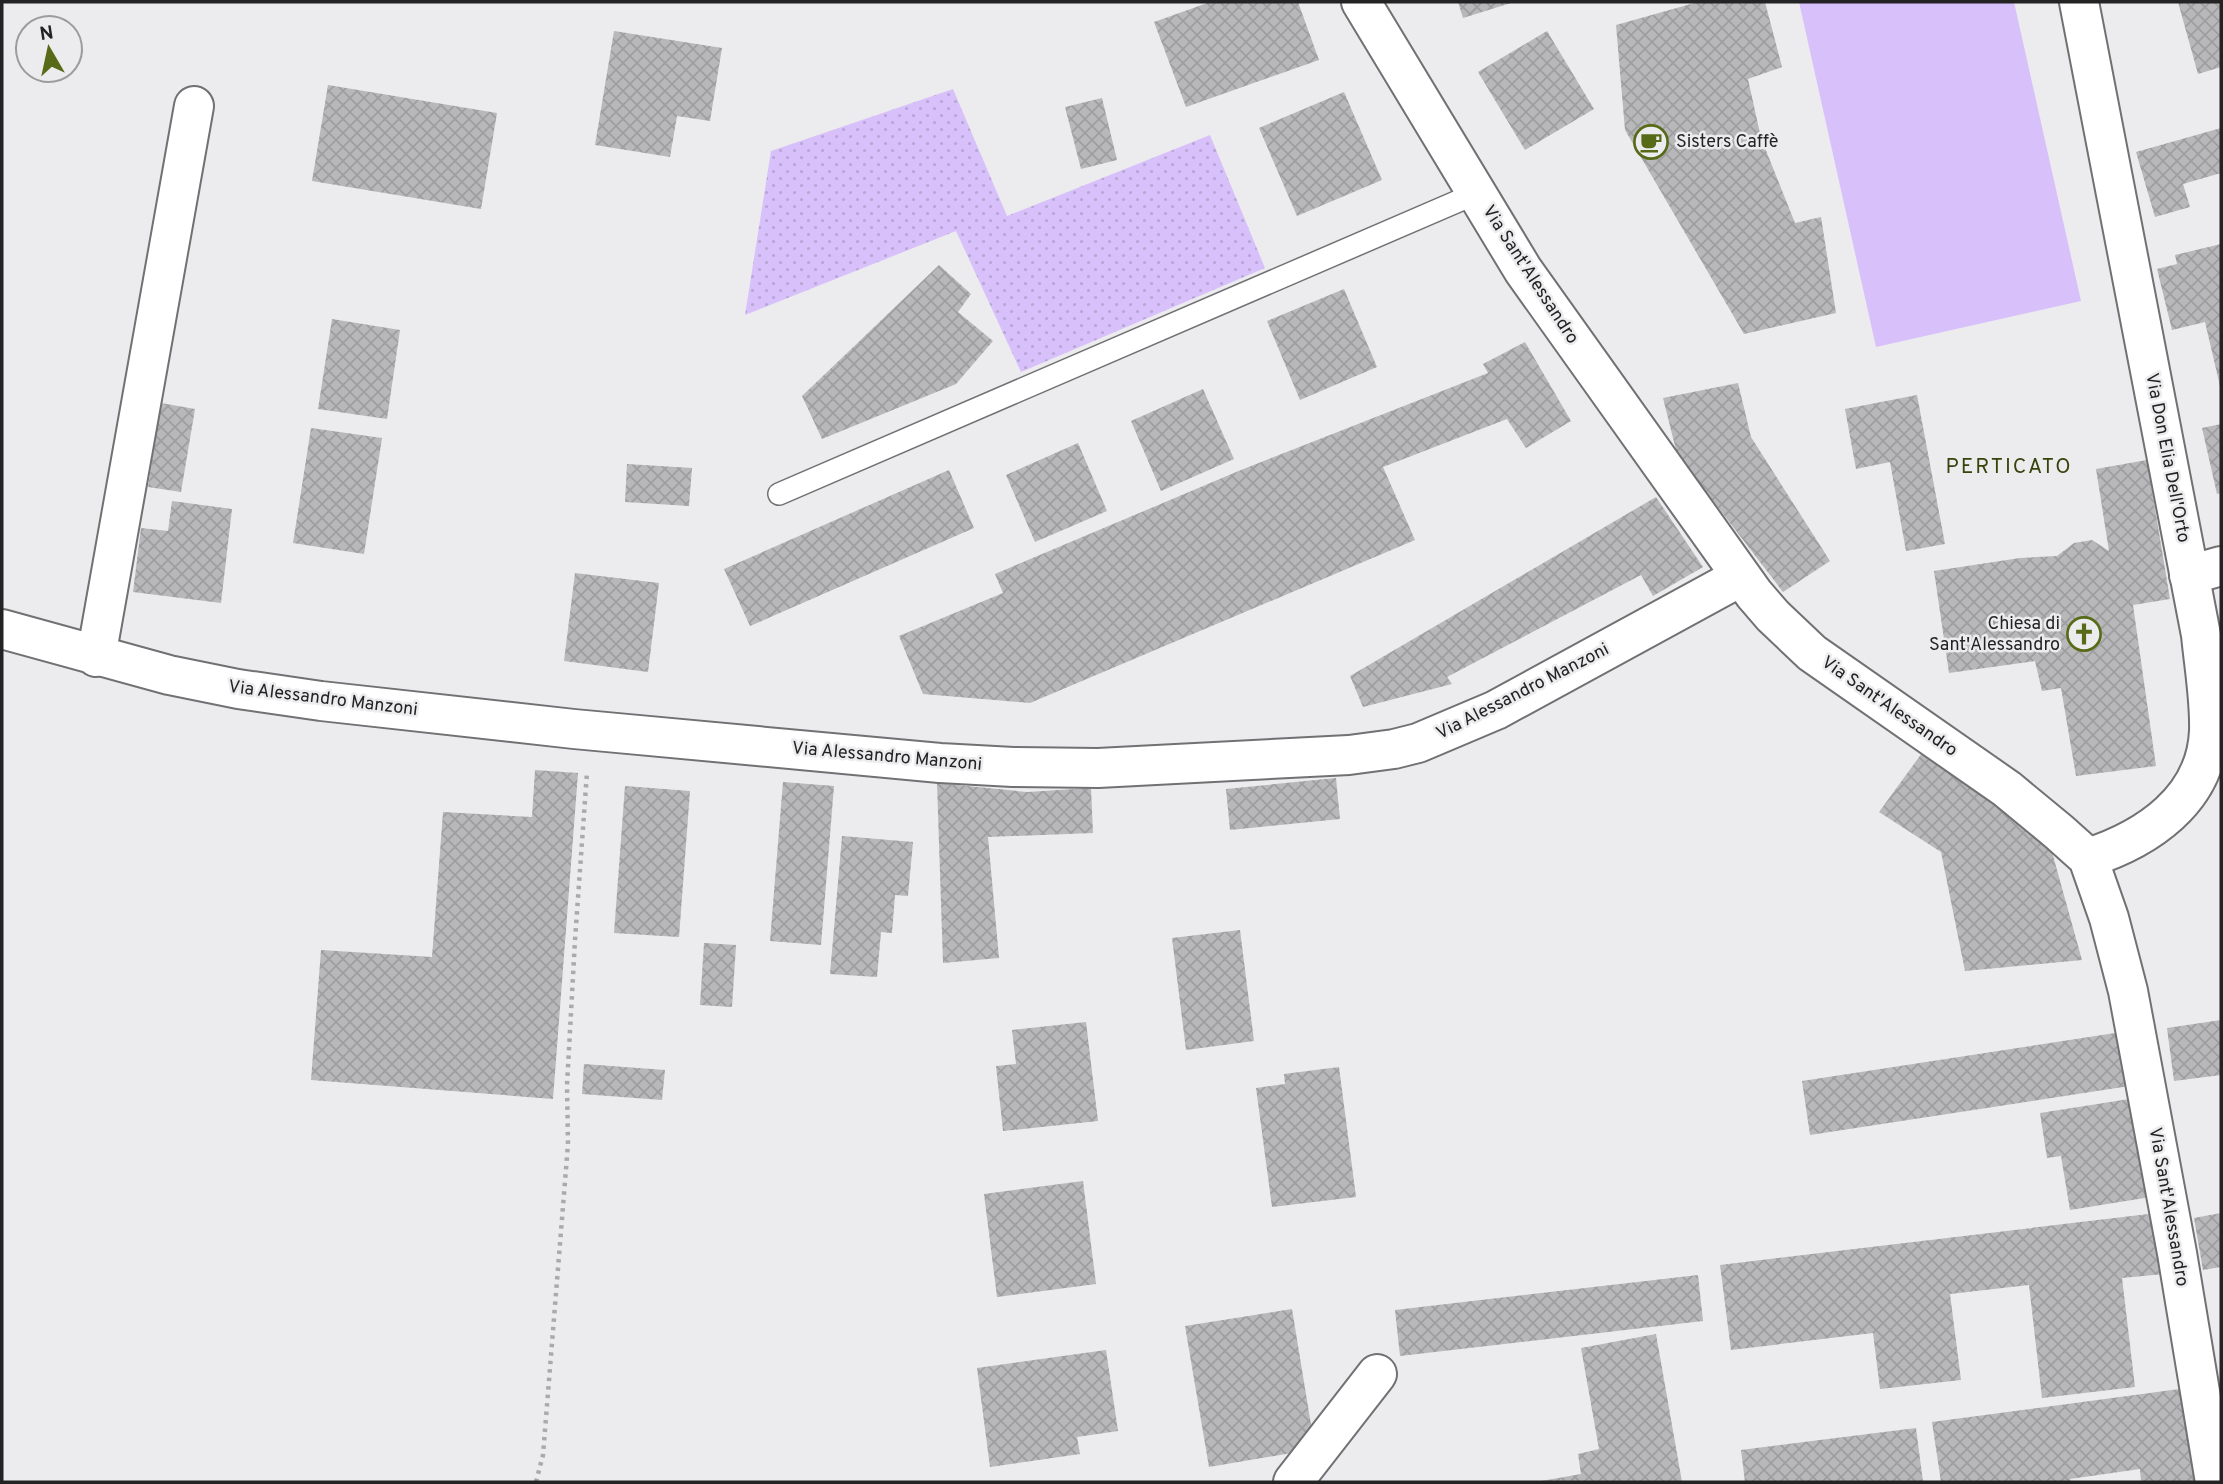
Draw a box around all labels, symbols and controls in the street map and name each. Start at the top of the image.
north arrow [14,14,84,84]
text: N [38,21,55,47]
cafe icon: Sisters Caffè [1632,123,1670,161]
place label: Sisters Caffè [1676,131,1779,154]
street label: Via Sant'Alessandro [1477,201,1583,349]
street label: Via Don Elia Dell'Orto [2139,371,2195,545]
district label: PERTICATO [1946,454,2072,481]
place label: Chiesa di Sant'Alessandro [1929,613,2060,657]
church icon: Chiesa di Sant'Alessandro [2065,615,2103,653]
street label: Via Alessandro Manzoni [1433,638,1613,746]
street label: Via Sant'Alessandro [1816,651,1962,763]
street label: Via Alessandro Manzoni [227,676,419,722]
street label: Via Alessandro Manzoni [791,737,983,777]
street label: Via Sant'Alessandro [2143,1126,2193,1288]

